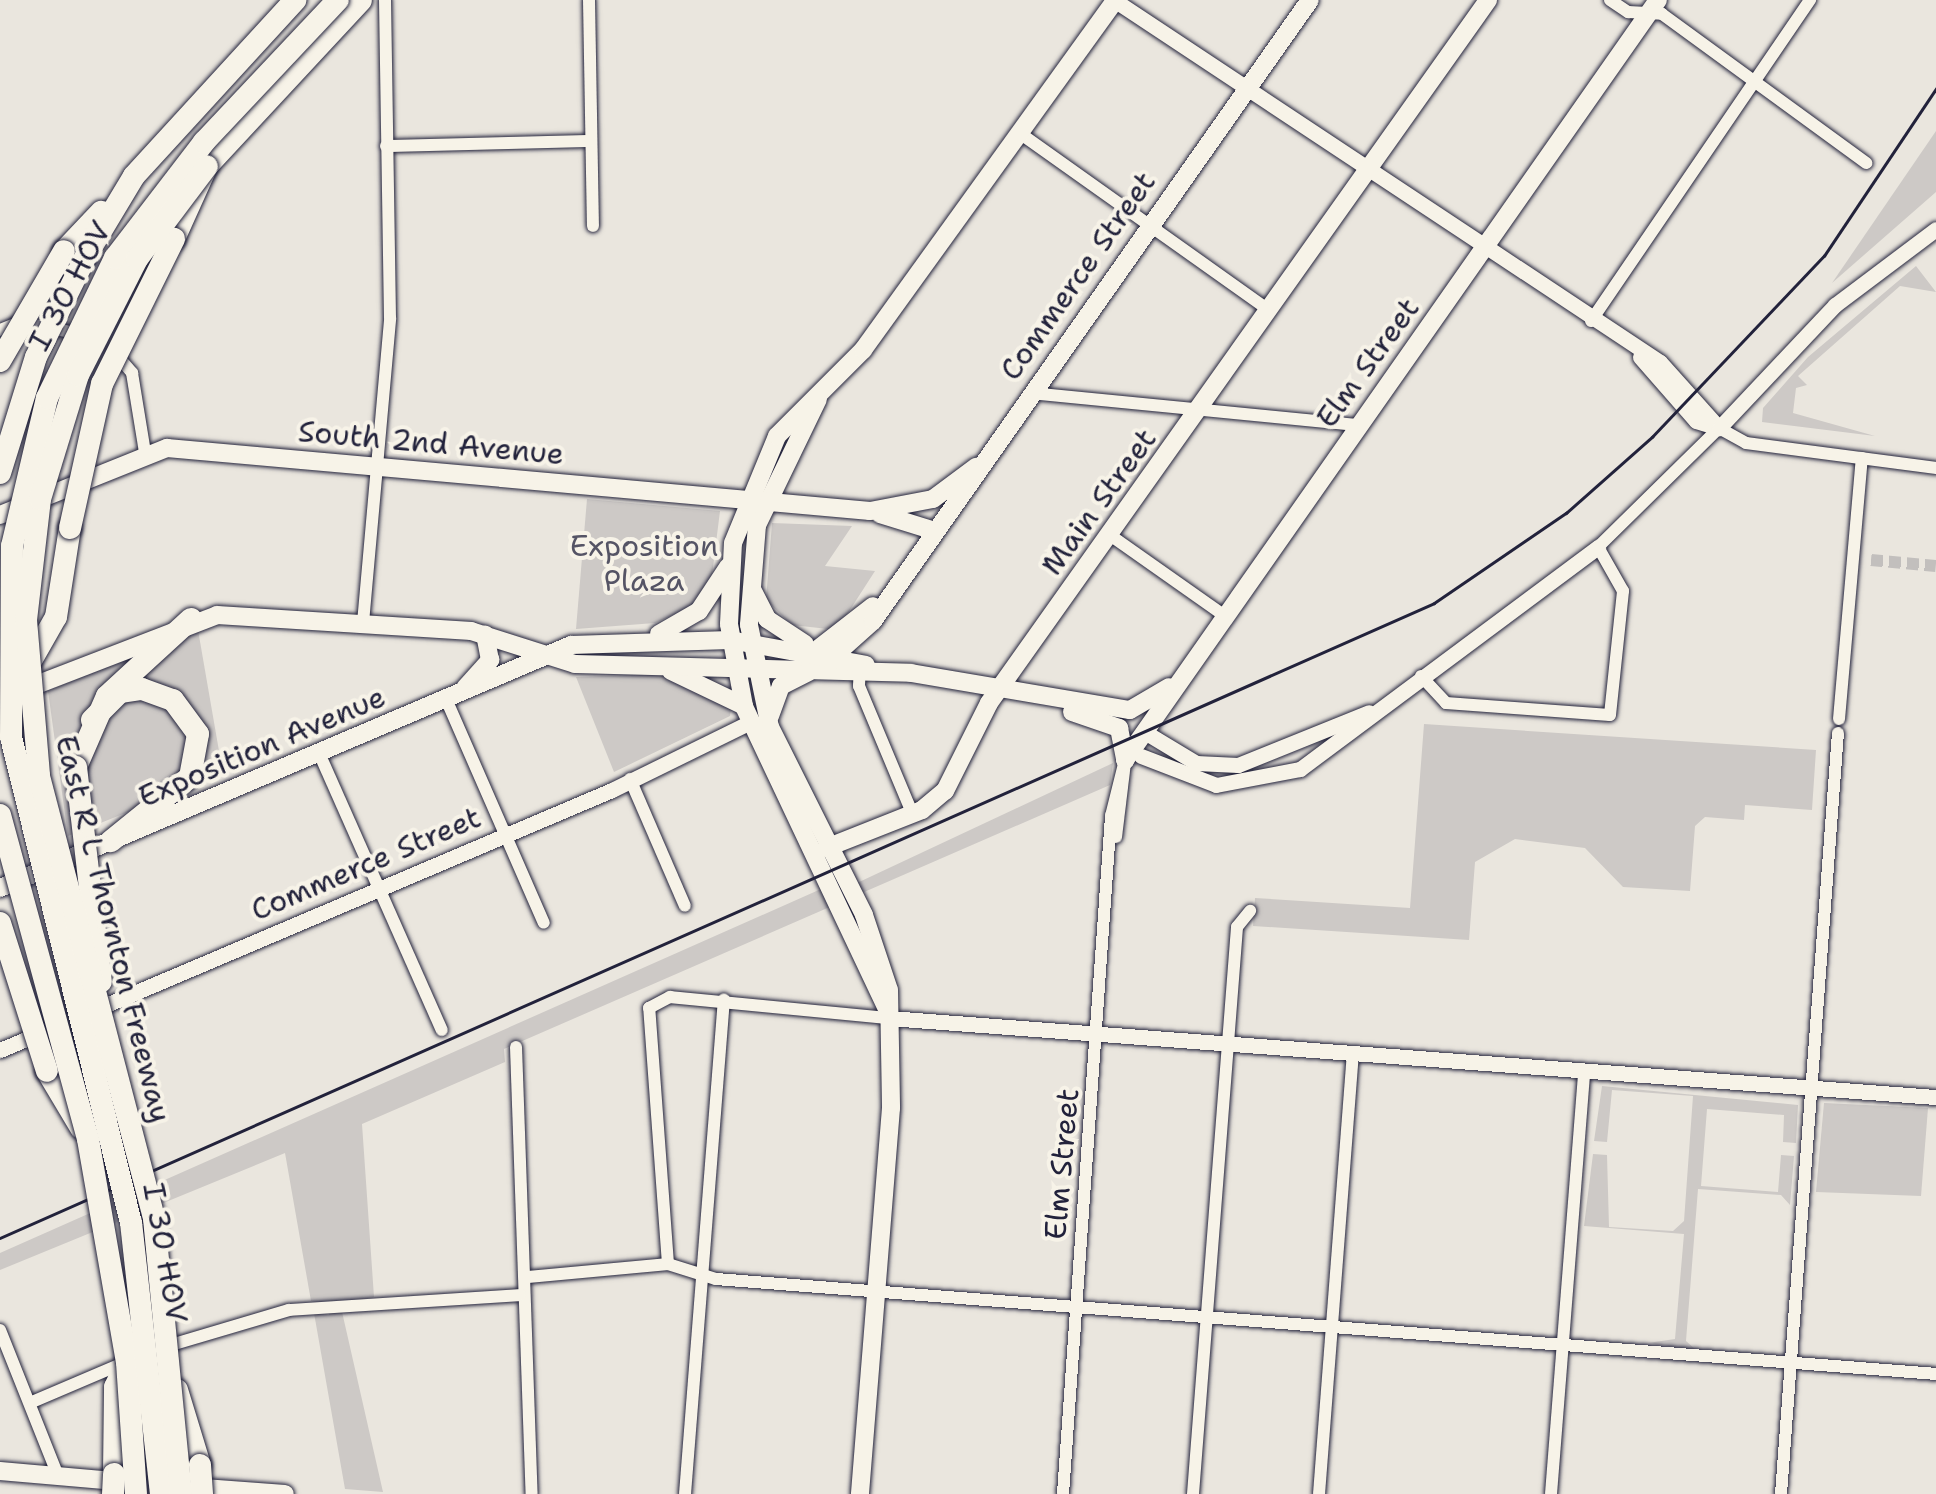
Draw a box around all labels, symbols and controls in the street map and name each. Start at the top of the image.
street label: Commerce Street [993,165,1163,387]
street label: I 30 HOV [21,215,119,357]
street label: Elm Street [1309,291,1427,435]
street label: South 2nd Avenue [297,413,565,473]
street label: Main Street [1034,422,1164,582]
park label: Exposition Plaza [570,528,718,598]
street label: Exposition Avenue [133,679,391,815]
street label: East R L Thornton Freeway [47,732,179,1126]
street label: Commerce Street [246,799,486,929]
street label: Elm Street [1037,1087,1087,1241]
street label: I 30 HOV [135,1180,195,1326]

